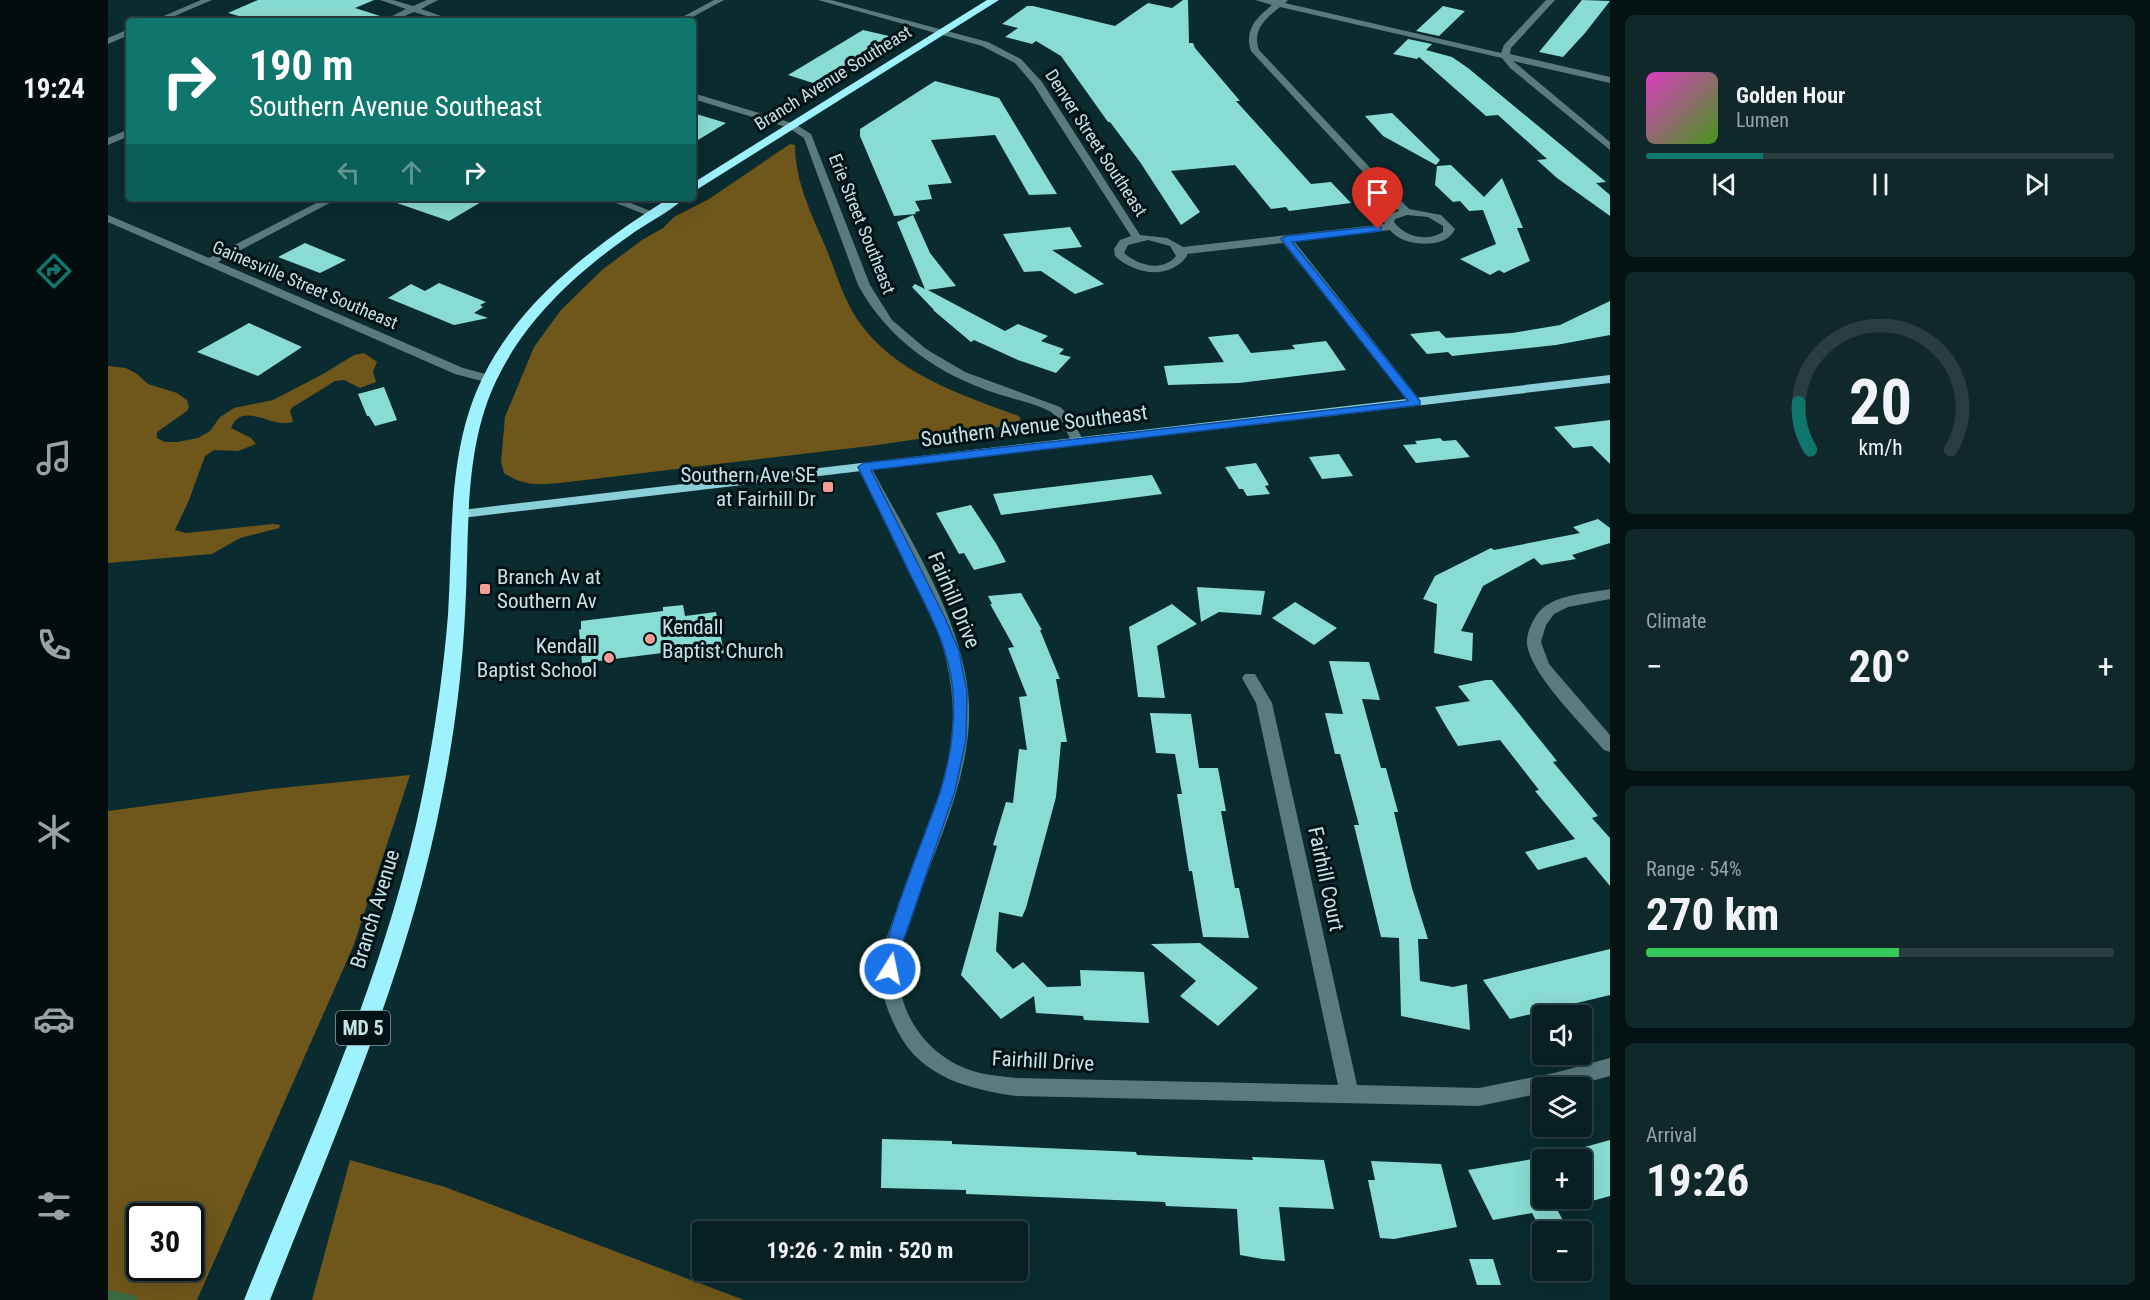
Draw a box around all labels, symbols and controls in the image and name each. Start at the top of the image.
street label: Branch Avenue Southeast [750,21,915,134]
text: 190 m [249,41,354,90]
icon: right [150,42,228,120]
street label: Denver Street Southeast [1041,65,1152,220]
text: 19:24 [23,73,85,105]
text: Golden Hour [1736,83,1845,108]
text: Southern Avenue Southeast [249,91,542,123]
text: Lumen [1736,108,1789,132]
street label: Erie Street Southeast [825,151,900,297]
icon: left [332,156,365,189]
icon: ahead [395,156,428,189]
icon: right [458,156,491,189]
pin [1352,167,1403,229]
icon: previous [1708,168,1741,201]
icon: pause [1864,168,1897,201]
icon: next [2020,168,2053,201]
icon: arrive [1361,176,1394,209]
street label: Gainesville Street Southeast [209,236,401,333]
icon: directions [33,250,75,292]
text: 20 [1848,366,1912,439]
street label: Southern Avenue Southeast [919,400,1149,452]
text: km/h [1858,435,1902,460]
icon: music [33,437,75,479]
place label: Southern Ave SE at Fairhill Dr [680,463,816,511]
marker: Southern Ave SE at Fairhill Dr [821,480,835,494]
street label: Fairhill Drive [923,548,985,652]
place label: Branch Av at Southern Av [497,565,601,613]
marker: Branch Av at Southern Av [478,582,492,596]
text: Climate [1646,609,1706,633]
place label: Kendall Baptist Church [662,615,784,663]
icon: phone [33,624,75,666]
marker: Kendall Baptist Church [643,632,657,646]
place label: Kendall Baptist School [477,634,597,682]
text: 20° [1849,640,1912,693]
text: − [1646,647,1663,686]
text: + [2098,647,2114,686]
marker: Kendall Baptist School [602,651,616,665]
icon: climate [33,811,75,853]
street label: Fairhill Court [1303,825,1349,933]
street label: Branch Avenue [346,847,404,971]
text: Range · 54% [1646,857,1742,881]
text: 270 km [1646,888,1779,941]
position arrow [858,937,922,1001]
icon: car [33,998,75,1040]
map controls [1532,1005,1592,1281]
button: sound [1532,1005,1592,1065]
road number: MD 5 [336,1011,390,1045]
street label: Fairhill Drive [991,1046,1095,1076]
button: layers [1532,1077,1592,1137]
text: Arrival [1646,1123,1697,1147]
button: + [1532,1149,1592,1209]
text: 19:26 [1646,1154,1749,1207]
icon: filters [33,1185,75,1227]
speed limit sign: 30 [126,1203,204,1281]
button: − [1532,1221,1592,1281]
text: 19:26 · 2 min · 520 m [767,1238,953,1263]

